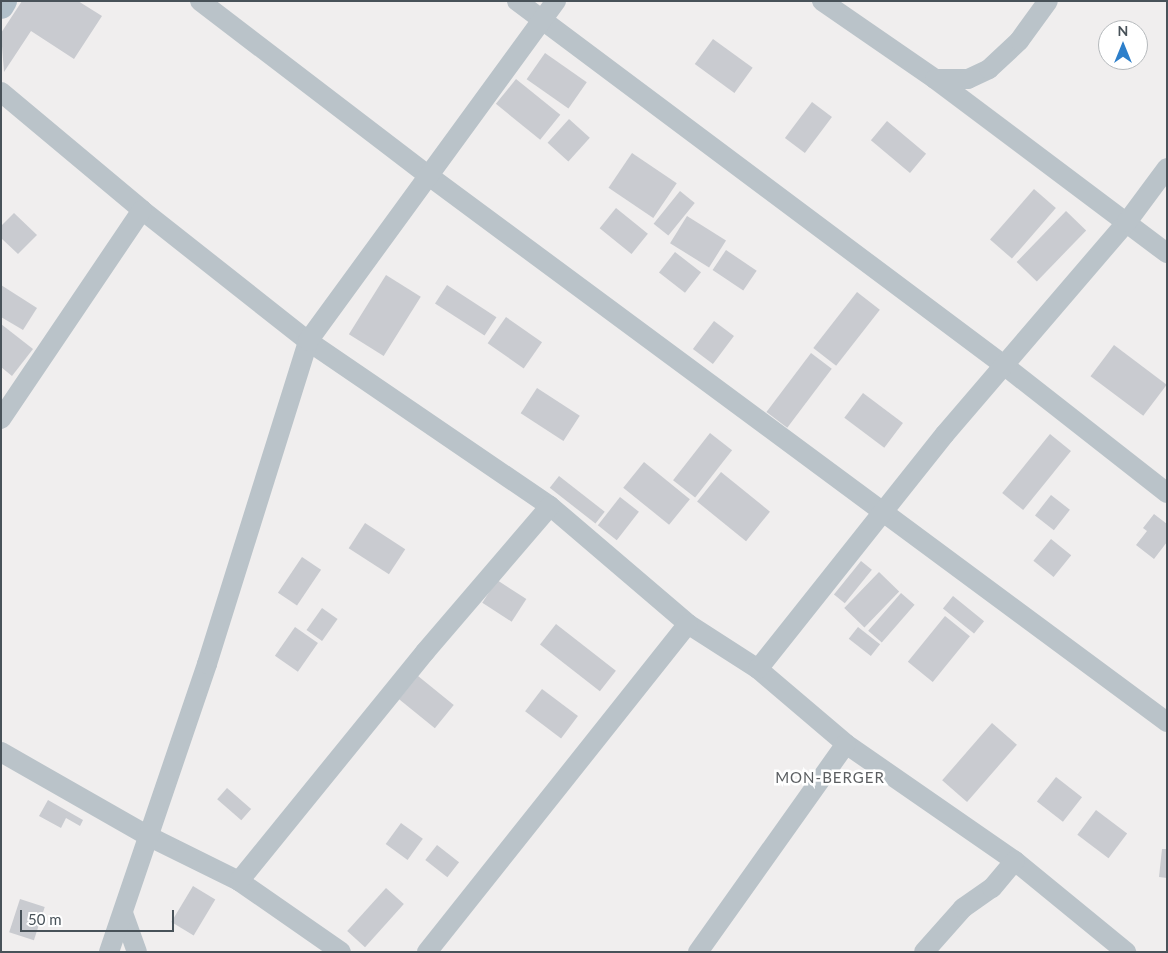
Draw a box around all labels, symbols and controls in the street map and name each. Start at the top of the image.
north arrow [1098,20,1148,70]
text: N [1118,22,1128,39]
district label: MON-BERGER [774,769,886,787]
scale bar [22,900,176,932]
text: 50 m [28,910,62,928]

